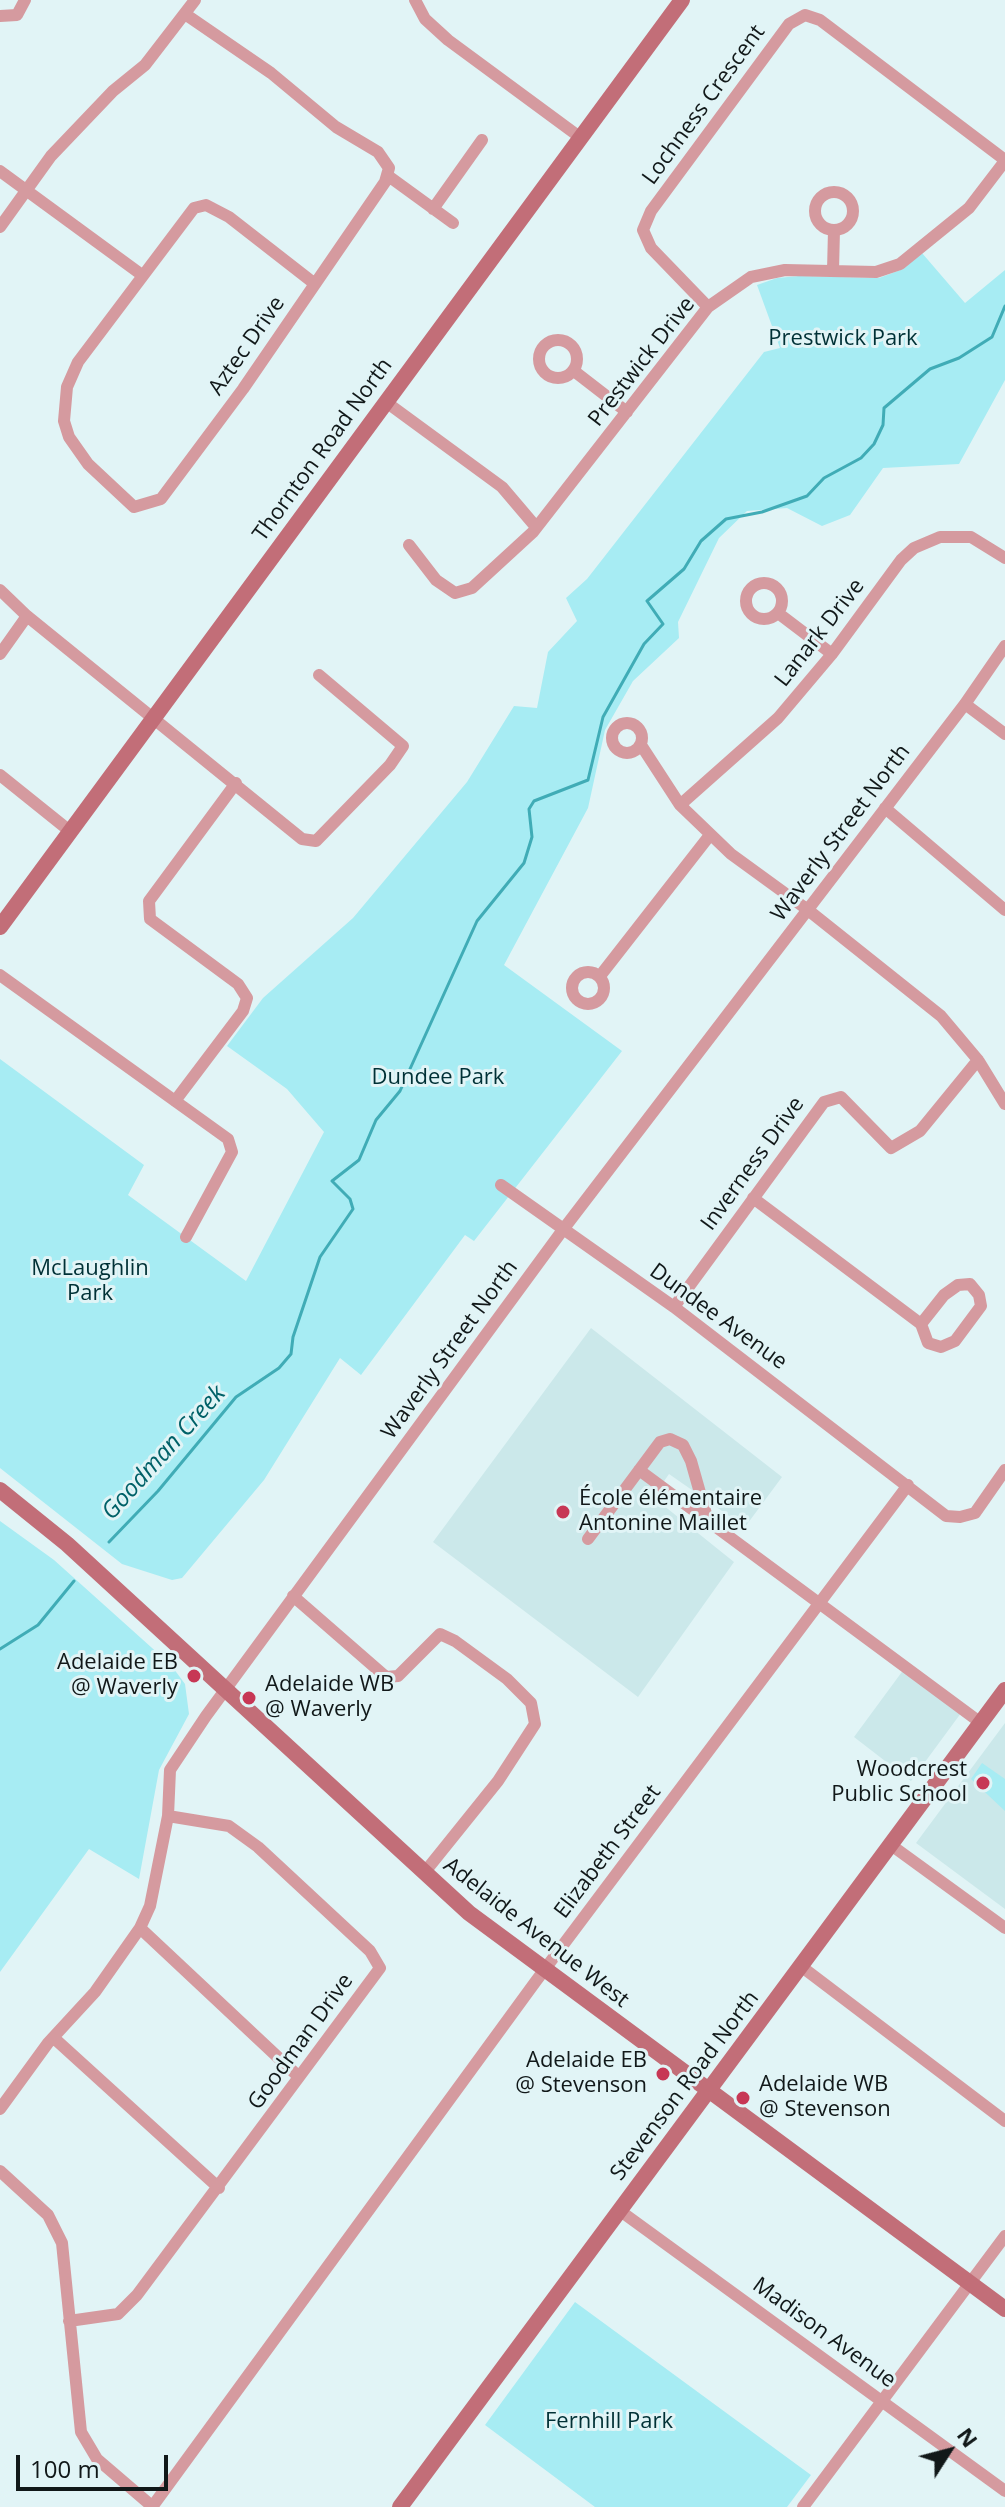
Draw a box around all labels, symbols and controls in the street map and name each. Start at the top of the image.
street label: Lochness Crescent [637,20,771,190]
street label: Aztec Drive [203,292,291,400]
street label: Prestwick Drive [583,292,701,432]
park label: Prestwick Park [768,326,918,352]
street label: Thornton Road North [248,353,398,547]
street label: Lanark Drive [770,574,870,692]
street label: Waverly Street North [766,739,916,927]
park label: Dundee Park [372,1065,504,1091]
street label: Inverness Drive [696,1092,810,1236]
street label: Waverly Street North [376,1255,524,1445]
park label: McLaughlin Park [31,1256,149,1308]
street label: Dundee Avenue [644,1258,792,1376]
water label: Goodman Creek [96,1380,232,1526]
place label: École élémentaire Antonine Maillet [579,1486,762,1538]
marker: École élémentaire Antonine Maillet [554,1503,572,1521]
place label: Adelaide EB @ Waverly [57,1650,178,1702]
marker: Adelaide EB @ Waverly [185,1667,203,1685]
place label: Adelaide WB @ Waverly [265,1672,394,1724]
marker: Adelaide WB @ Waverly [240,1689,258,1707]
place label: Woodcrest Public School [831,1757,967,1808]
marker: Woodcrest Public School [974,1774,992,1792]
street label: Elizabeth Street [549,1780,667,1924]
street label: Adelaide Avenue West [438,1852,634,2014]
street label: Goodman Drive [243,1969,359,2115]
street label: Stevenson Road North [605,1986,765,2186]
place label: Adelaide EB @ Stevenson [515,2048,647,2100]
marker: Adelaide EB @ Stevenson [654,2065,672,2083]
place label: Adelaide WB @ Stevenson [759,2072,891,2124]
marker: Adelaide WB @ Stevenson [734,2089,752,2107]
street label: Madison Avenue [747,2272,901,2394]
park label: Fernhill Park [545,2409,673,2435]
north arrow [909,2411,989,2491]
text: N [951,2421,986,2453]
scale bar [20,2439,172,2489]
text: 100 m [30,2452,100,2485]

